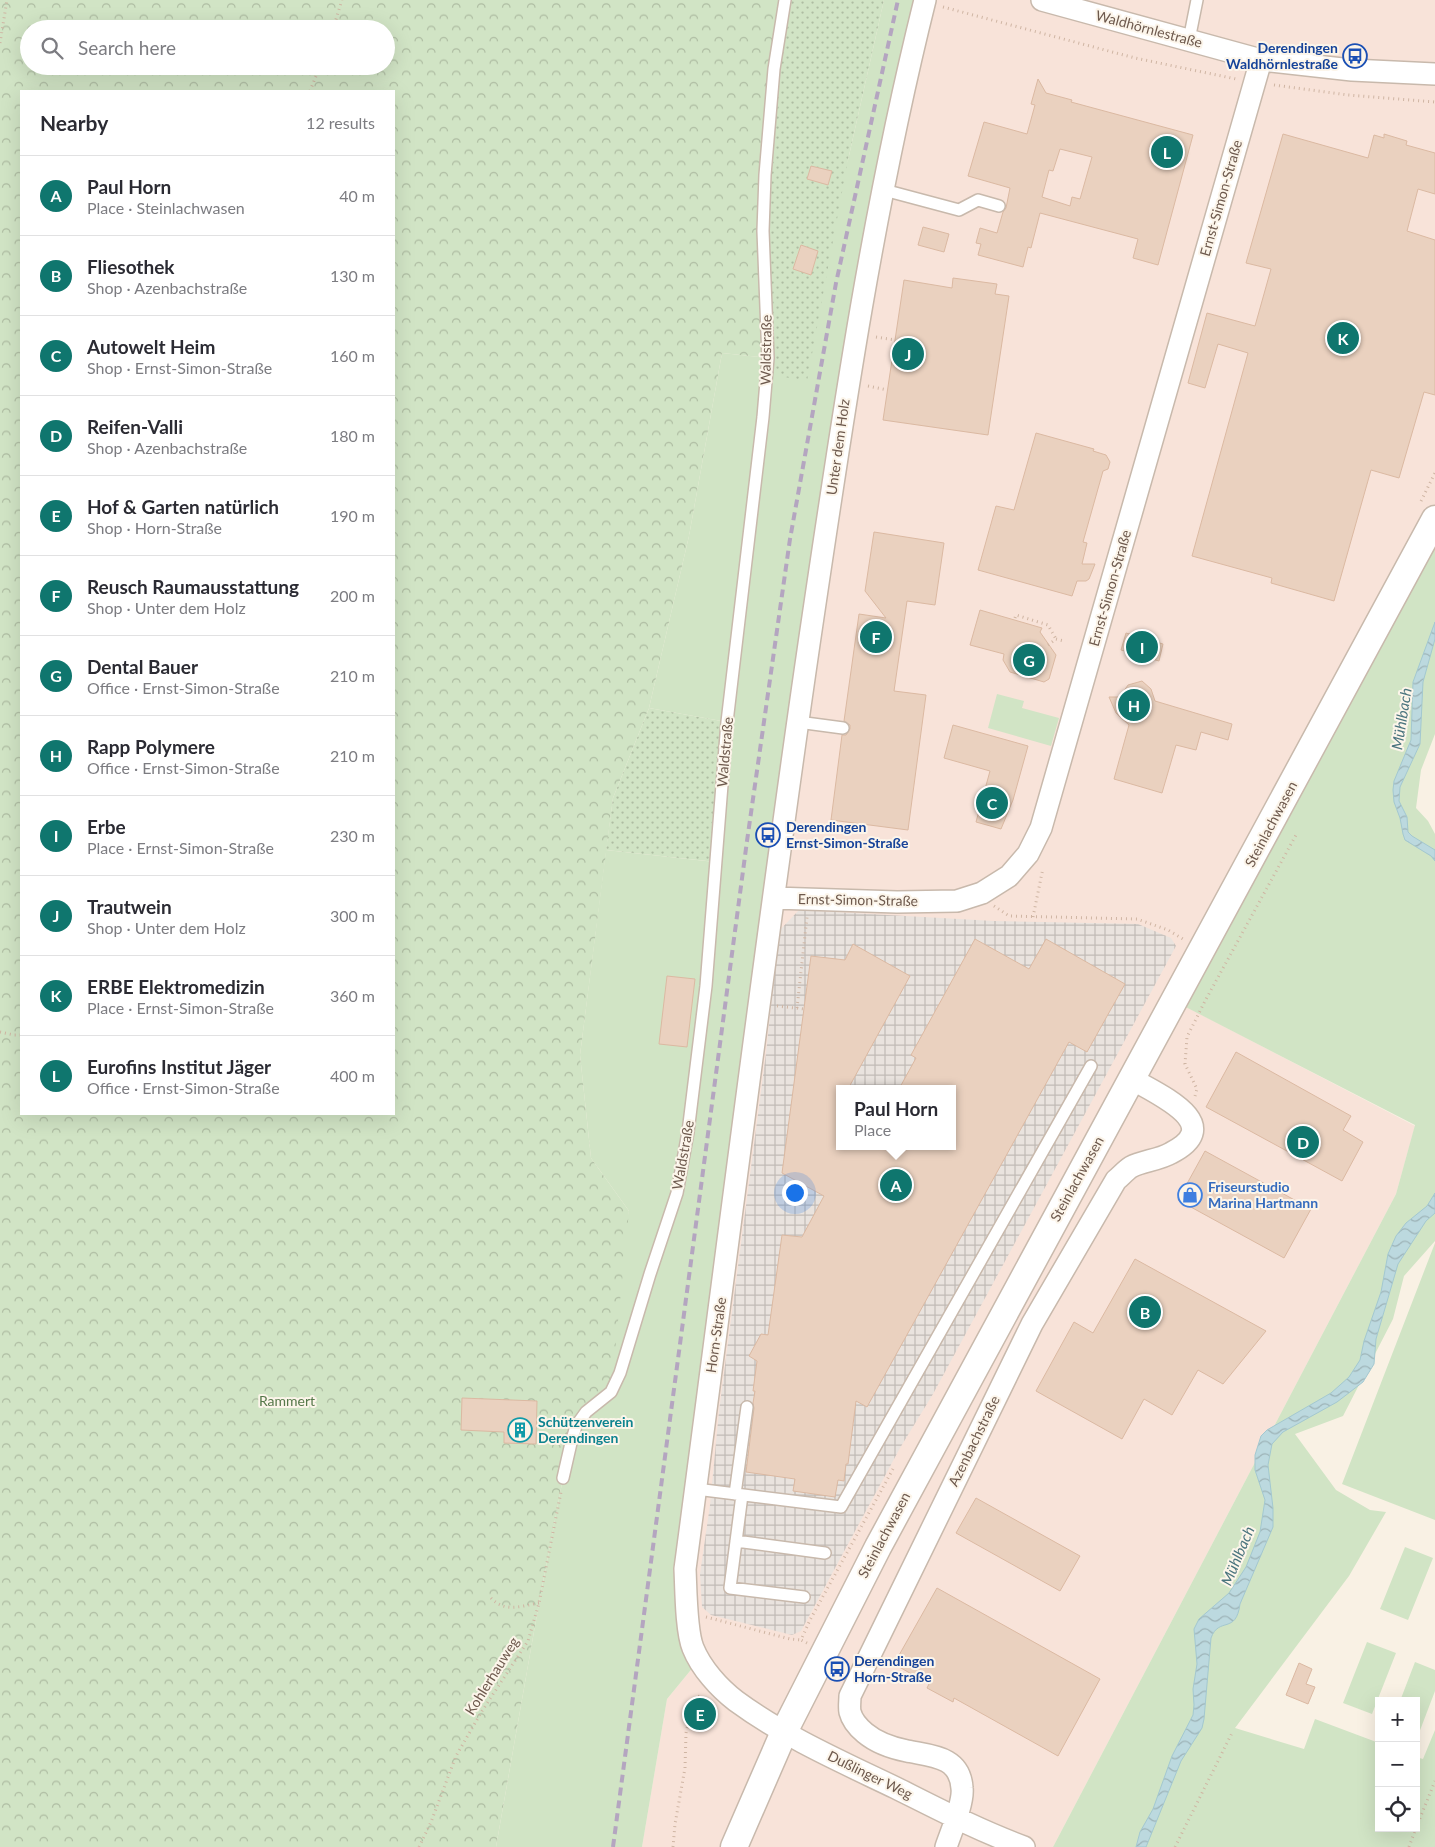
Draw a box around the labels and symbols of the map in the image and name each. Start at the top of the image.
street label: Waldhörnlestraße [1094,6,1204,51]
place label: Derendingen Waldhörnlestraße [1226,39,1339,72]
bus stop icon: Derendingen Waldhörnlestraße [1342,43,1368,69]
pin: L [1151,133,1183,171]
street label: Ernst-Simon-Straße [1196,138,1245,258]
street label: Waldstraße [756,315,775,385]
pin: K [1327,319,1359,357]
pin: J [892,335,924,373]
street label: Unter dem Holz [822,398,853,496]
street label: Ernst-Simon-Straße [1085,528,1134,648]
pin: F [860,618,892,656]
pin: I [1126,628,1158,666]
pin: G [1013,641,1045,679]
pin: H [1118,686,1150,724]
water label: Mühlbach [1387,687,1415,751]
street label: Waldstraße [713,716,736,788]
street label: Steinlachwasen [1241,778,1300,870]
pin: C [976,784,1008,822]
place label: Derendingen Ernst-Simon-Straße [786,818,909,851]
bus stop icon: Derendingen Ernst-Simon-Straße [755,822,781,848]
street label: Ernst-Simon-Straße [798,890,918,909]
street label: Waldstraße [668,1119,697,1191]
pin: D [1287,1123,1319,1161]
street label: Steinlachwasen [1046,1133,1107,1224]
pin: A [880,1166,912,1204]
place label: Friseurstudio Marina Hartmann [1208,1178,1318,1211]
your location [782,1180,808,1206]
shop icon: Friseurstudio Marina Hartmann [1177,1182,1203,1208]
pin: B [1129,1293,1161,1331]
street label: Horn-Straße [702,1296,729,1374]
park label: Rammert [259,1392,315,1409]
street label: Azenbachstraße [944,1393,1003,1489]
place label: Schützenverein Derendingen [538,1413,634,1446]
building icon: Schützenverein Derendingen [507,1417,533,1443]
street label: Steinlachwasen [854,1489,913,1581]
water label: Mühlbach [1217,1523,1258,1588]
street label: Kohlerhauweg [461,1634,522,1718]
place label: Derendingen Horn-Straße [854,1652,935,1685]
bus stop icon: Derendingen Horn-Straße [824,1656,850,1682]
pin: E [684,1695,716,1733]
street label: Dußlinger Weg [825,1747,915,1802]

